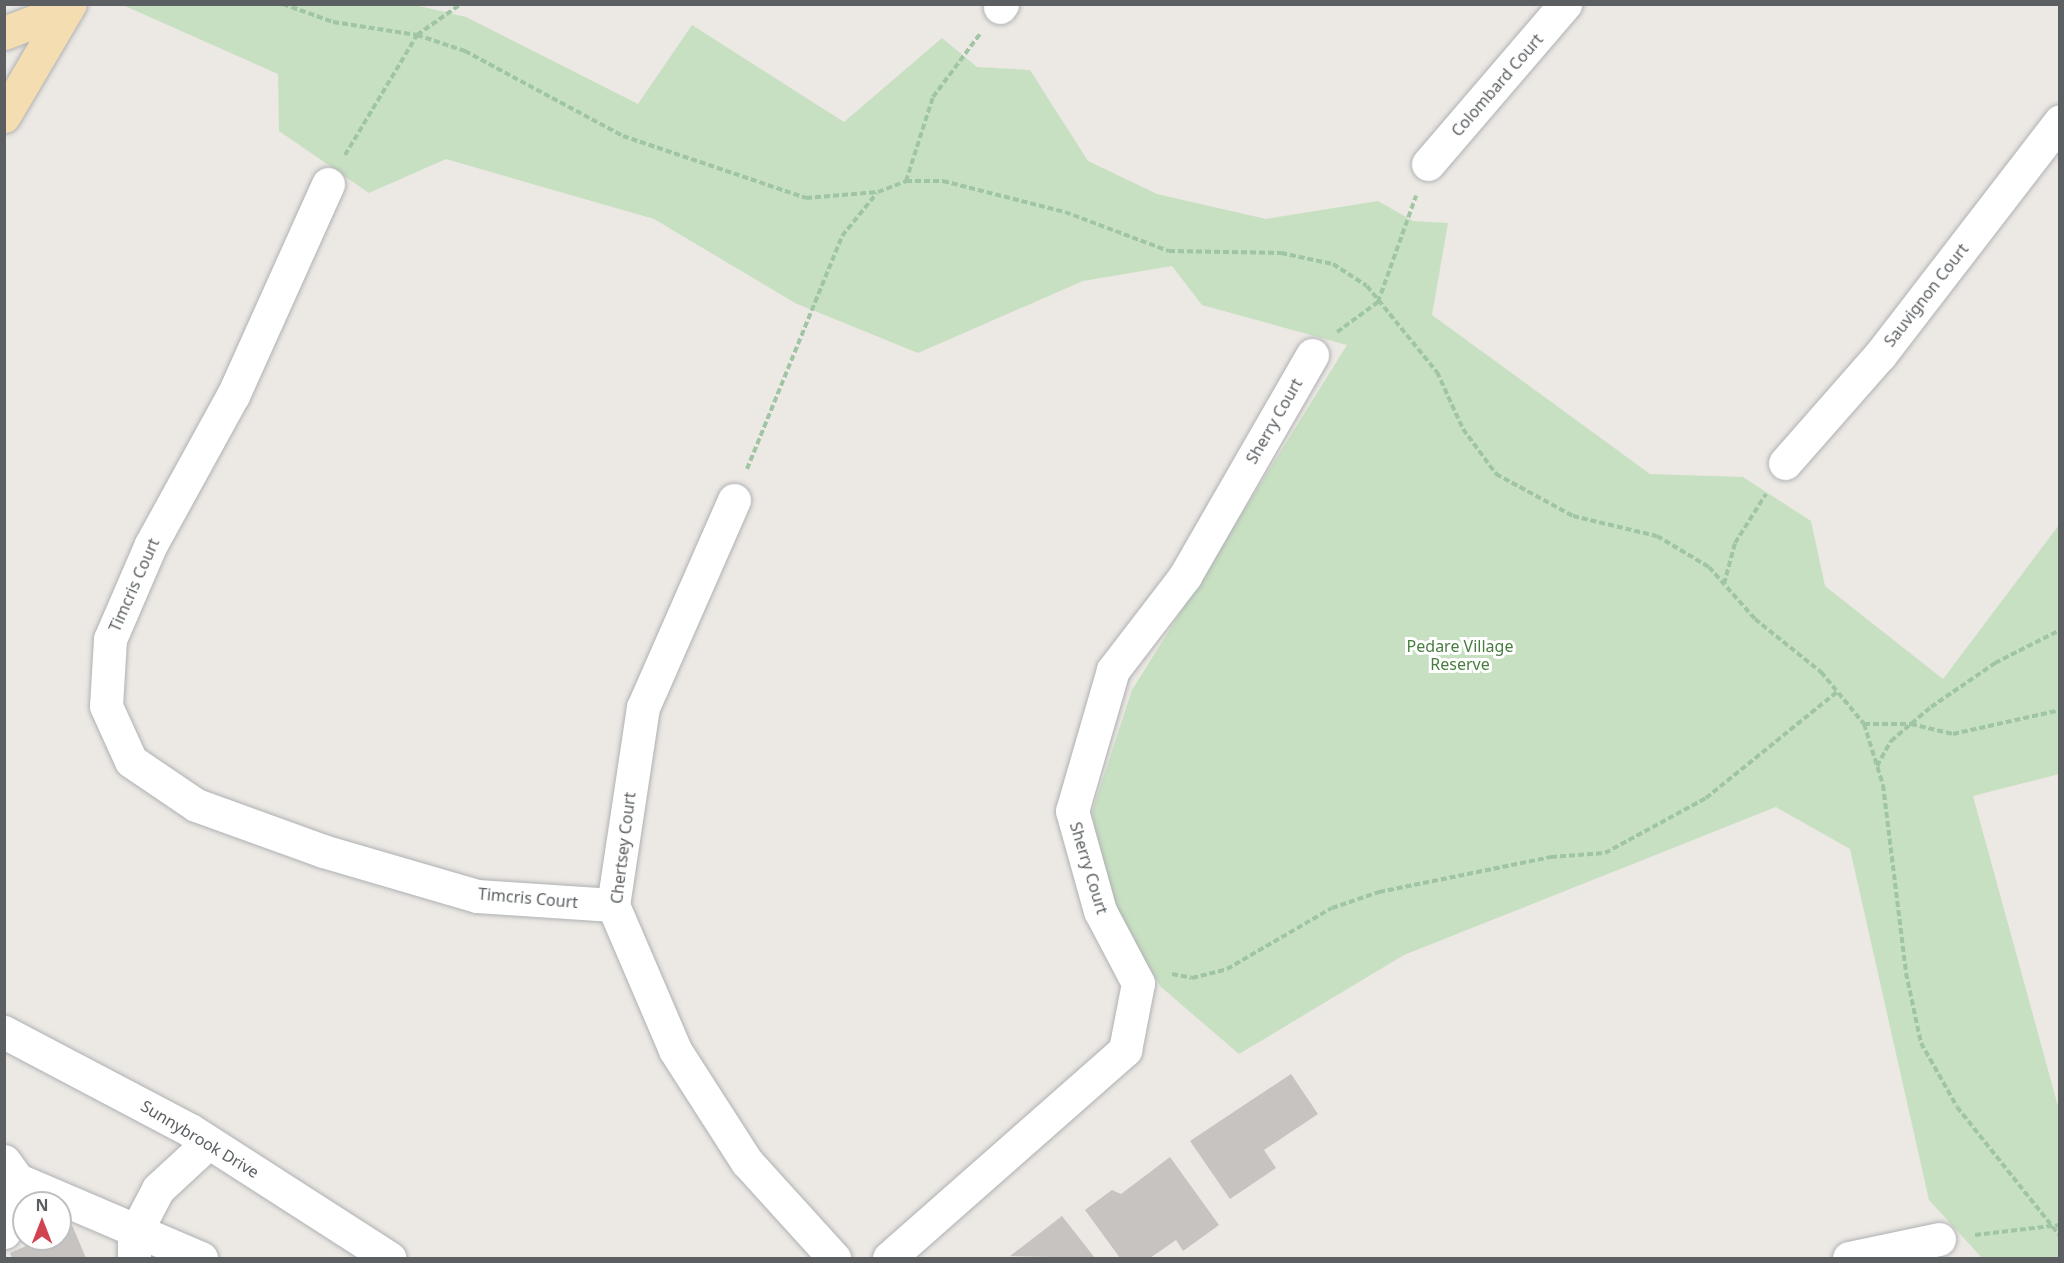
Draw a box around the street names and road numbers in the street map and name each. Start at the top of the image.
street label: Colombard Court [1447,30,1547,140]
street label: Sauvignon Court [1880,240,1972,350]
street label: Sherry Court [1242,375,1306,467]
street label: Timcris Court [105,535,163,635]
street label: Chertsey Court [607,791,639,905]
street label: Sherry Court [1066,820,1112,916]
street label: Timcris Court [477,884,579,912]
street label: Sunnybrook Drive [137,1096,263,1182]

